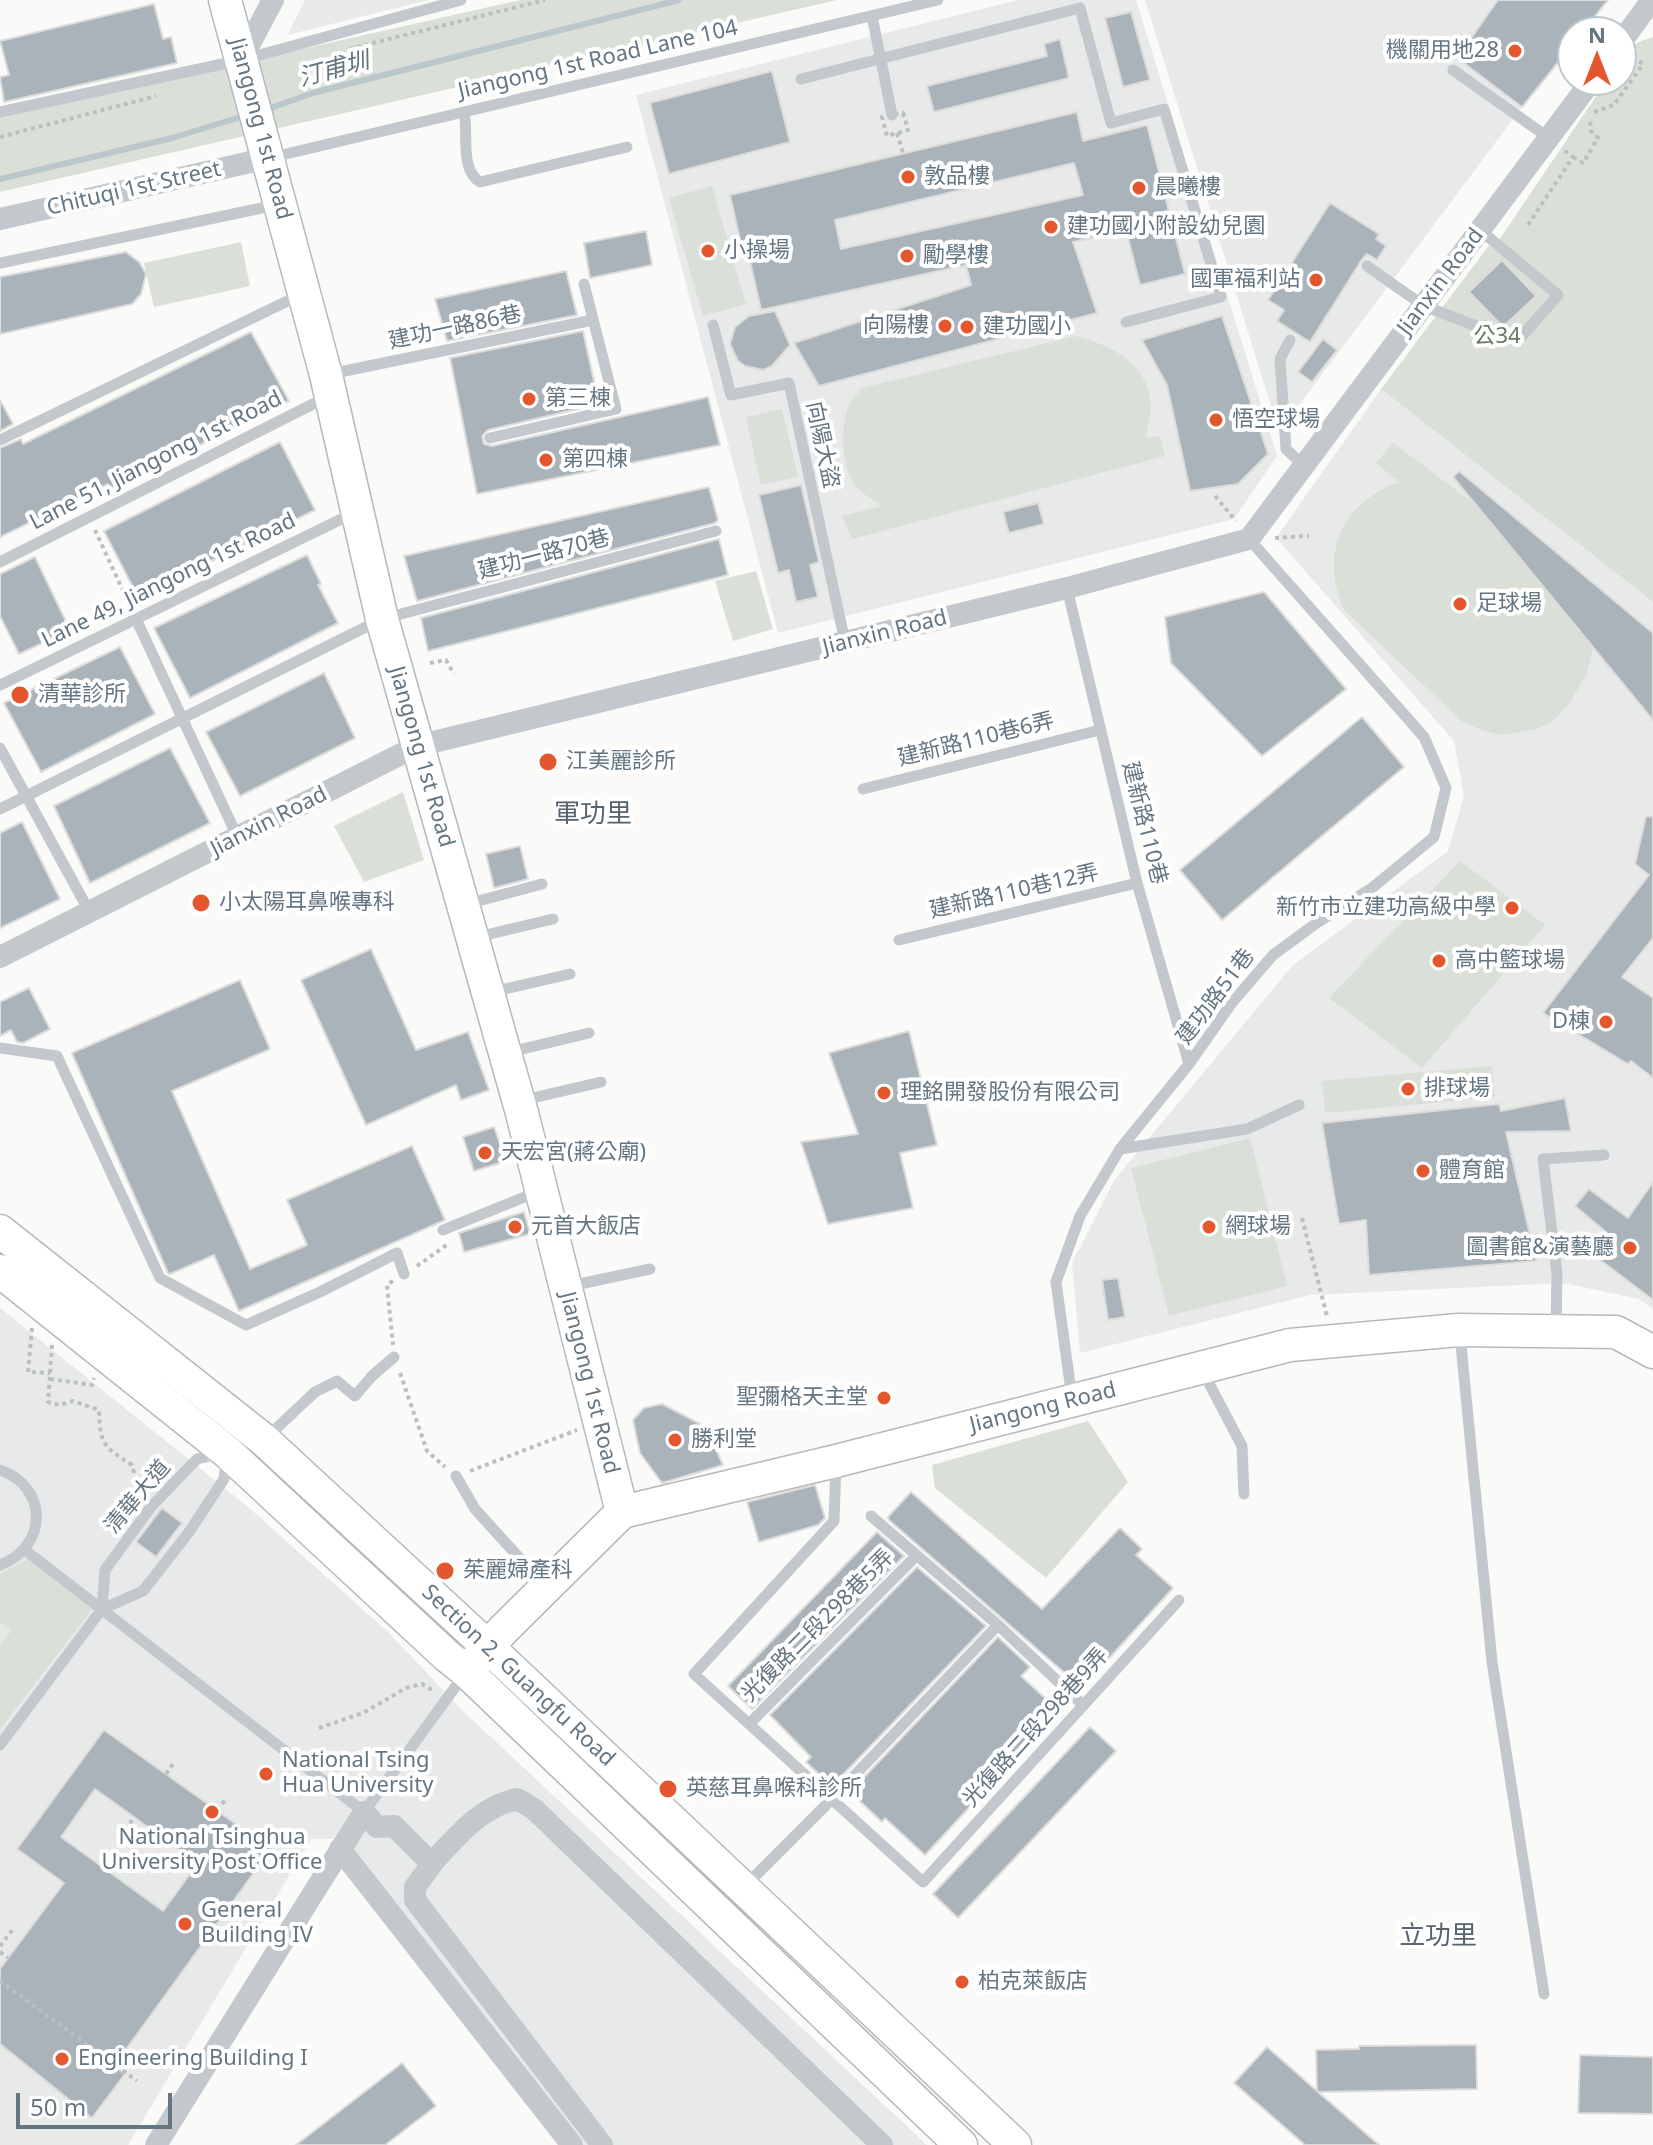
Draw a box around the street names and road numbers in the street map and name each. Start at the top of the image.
street label: Jiangong 1st Road Lane 104 [456,15,740,105]
street label: Jiangong 1st Road [223,35,297,223]
street label: Chituqi 1st Street [44,156,224,222]
street label: Jianxin Road [1392,223,1490,341]
street label: 建功一路86巷 [386,301,524,355]
street label: Lane 51, Jiangong 1st Road [26,386,286,536]
street label: 向陽大盜 [800,399,844,491]
street label: Lane 49, Jiangong 1st Road [38,508,300,654]
street label: 建功一路70巷 [475,525,613,585]
street label: Jianxin Road [820,605,950,661]
street label: Jiangong 1st Road [383,664,459,850]
street label: 建新路110巷6弄 [895,708,1057,772]
street label: 建新路110巷 [1116,759,1172,887]
street label: Jianxin Road [206,781,332,863]
street label: 建新路110巷12弄 [927,860,1101,924]
street label: 建功路51巷 [1171,944,1261,1050]
street label: Jiangong 1st Road [554,1289,624,1477]
street label: Jiangong Road [967,1377,1119,1439]
street label: 清華大道 [100,1455,176,1539]
street label: 光復路二段298巷5弄 [736,1544,900,1708]
street label: Section 2, Guangfu Road [416,1580,620,1772]
street label: 光復路二段298巷9弄 [958,1643,1114,1813]

